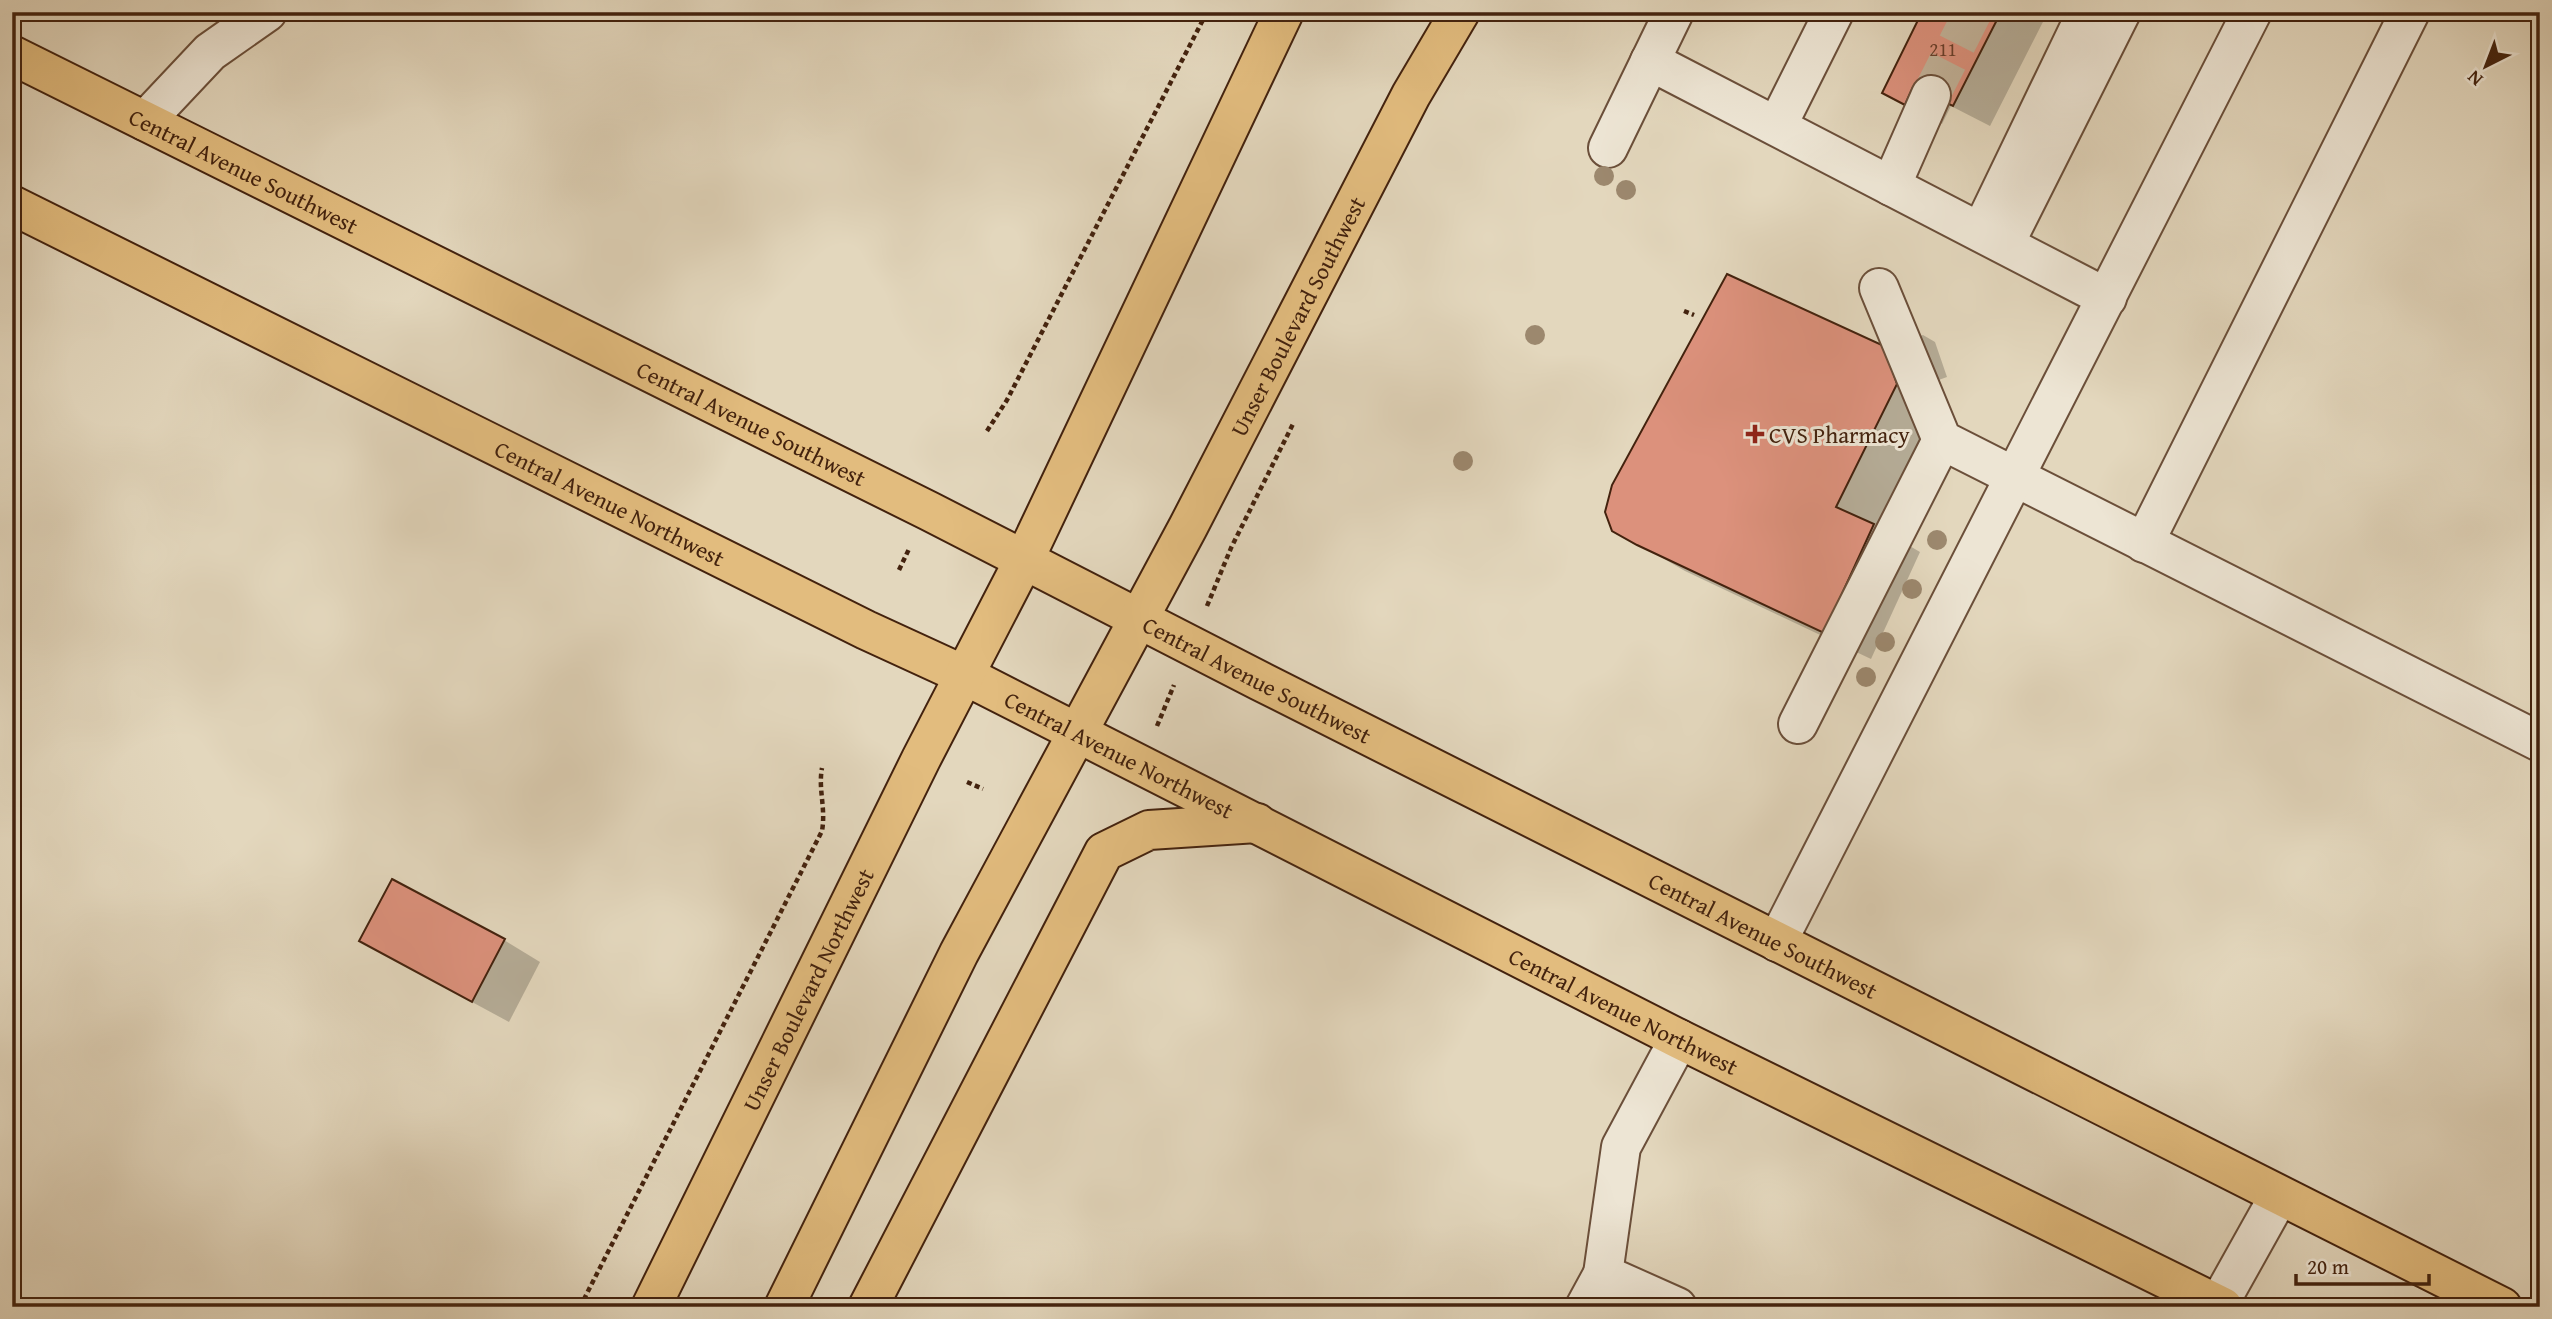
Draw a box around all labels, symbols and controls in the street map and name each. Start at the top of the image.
north arrow [2450,32,2520,102]
house number: 211 [1929,35,1957,63]
text: N [2460,64,2489,93]
street label: Central Avenue Southwest [124,99,364,241]
street label: Unser Boulevard Southwest [1221,190,1373,442]
street label: Central Avenue Southwest [631,352,872,494]
place label: CVS Pharmacy [1769,418,1910,451]
marker: CVS Pharmacy [1747,426,1763,442]
street label: Central Avenue Northwest [489,431,731,574]
street label: Central Avenue Southwest [1137,607,1377,751]
street label: Central Avenue Northwest [999,682,1240,826]
street label: Unser Boulevard Northwest [734,862,881,1116]
street label: Central Avenue Southwest [1643,863,1883,1006]
street label: Central Avenue Northwest [1503,939,1744,1082]
scale bar [2296,1242,2430,1286]
text: 20 m [2307,1251,2349,1282]

